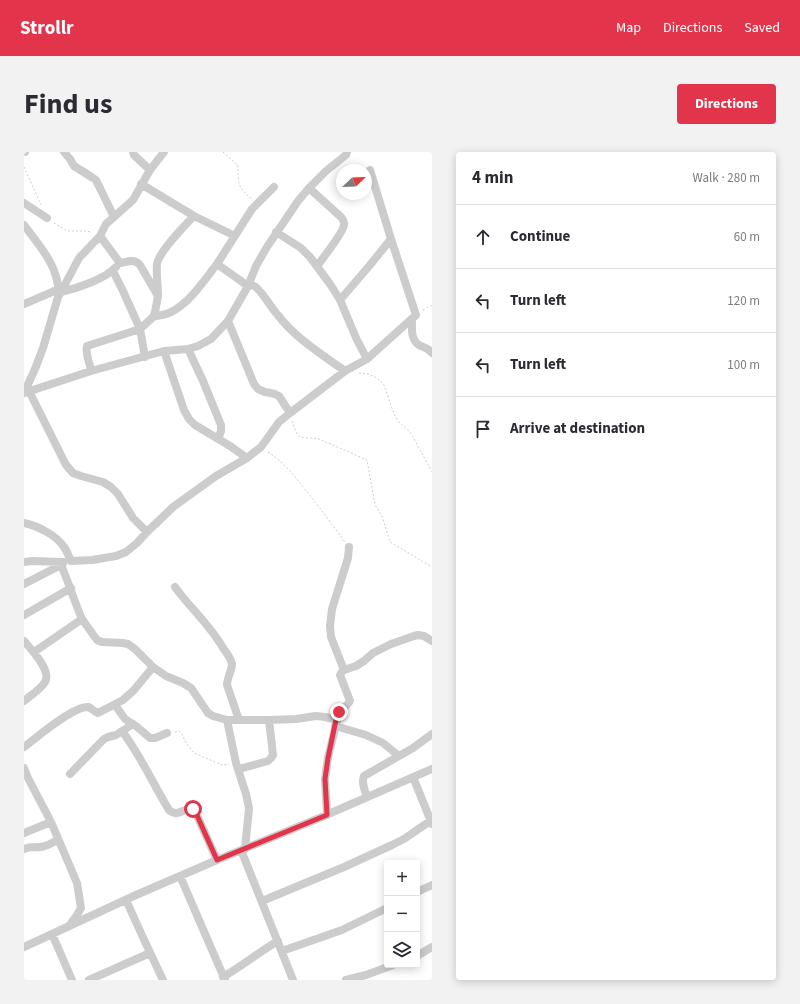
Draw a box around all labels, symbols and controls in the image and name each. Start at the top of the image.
text: Strollr [20,15,74,42]
text: Map [616,18,641,38]
text: Directions [663,18,722,38]
text: Saved [744,18,780,38]
text: Find us [24,84,112,124]
button: Directions [677,84,776,124]
north arrow [336,164,372,200]
text: 4 min [472,166,513,190]
text: Walk · 280 m [692,169,760,187]
icon: ahead [472,226,494,248]
text: Continue [510,226,570,247]
text: 60 m [734,228,760,246]
icon: left [472,290,494,312]
text: Turn left [510,290,566,311]
text: 120 m [727,292,760,310]
icon: left [472,354,494,376]
text: Turn left [510,354,566,375]
text: 100 m [727,356,760,374]
icon: arrive [472,418,494,440]
text: Arrive at destination [510,418,645,439]
route end [330,703,348,721]
route start [184,800,202,818]
map controls [384,860,420,968]
button: + [384,860,420,896]
button: − [384,896,420,932]
button: layers [384,932,420,968]

